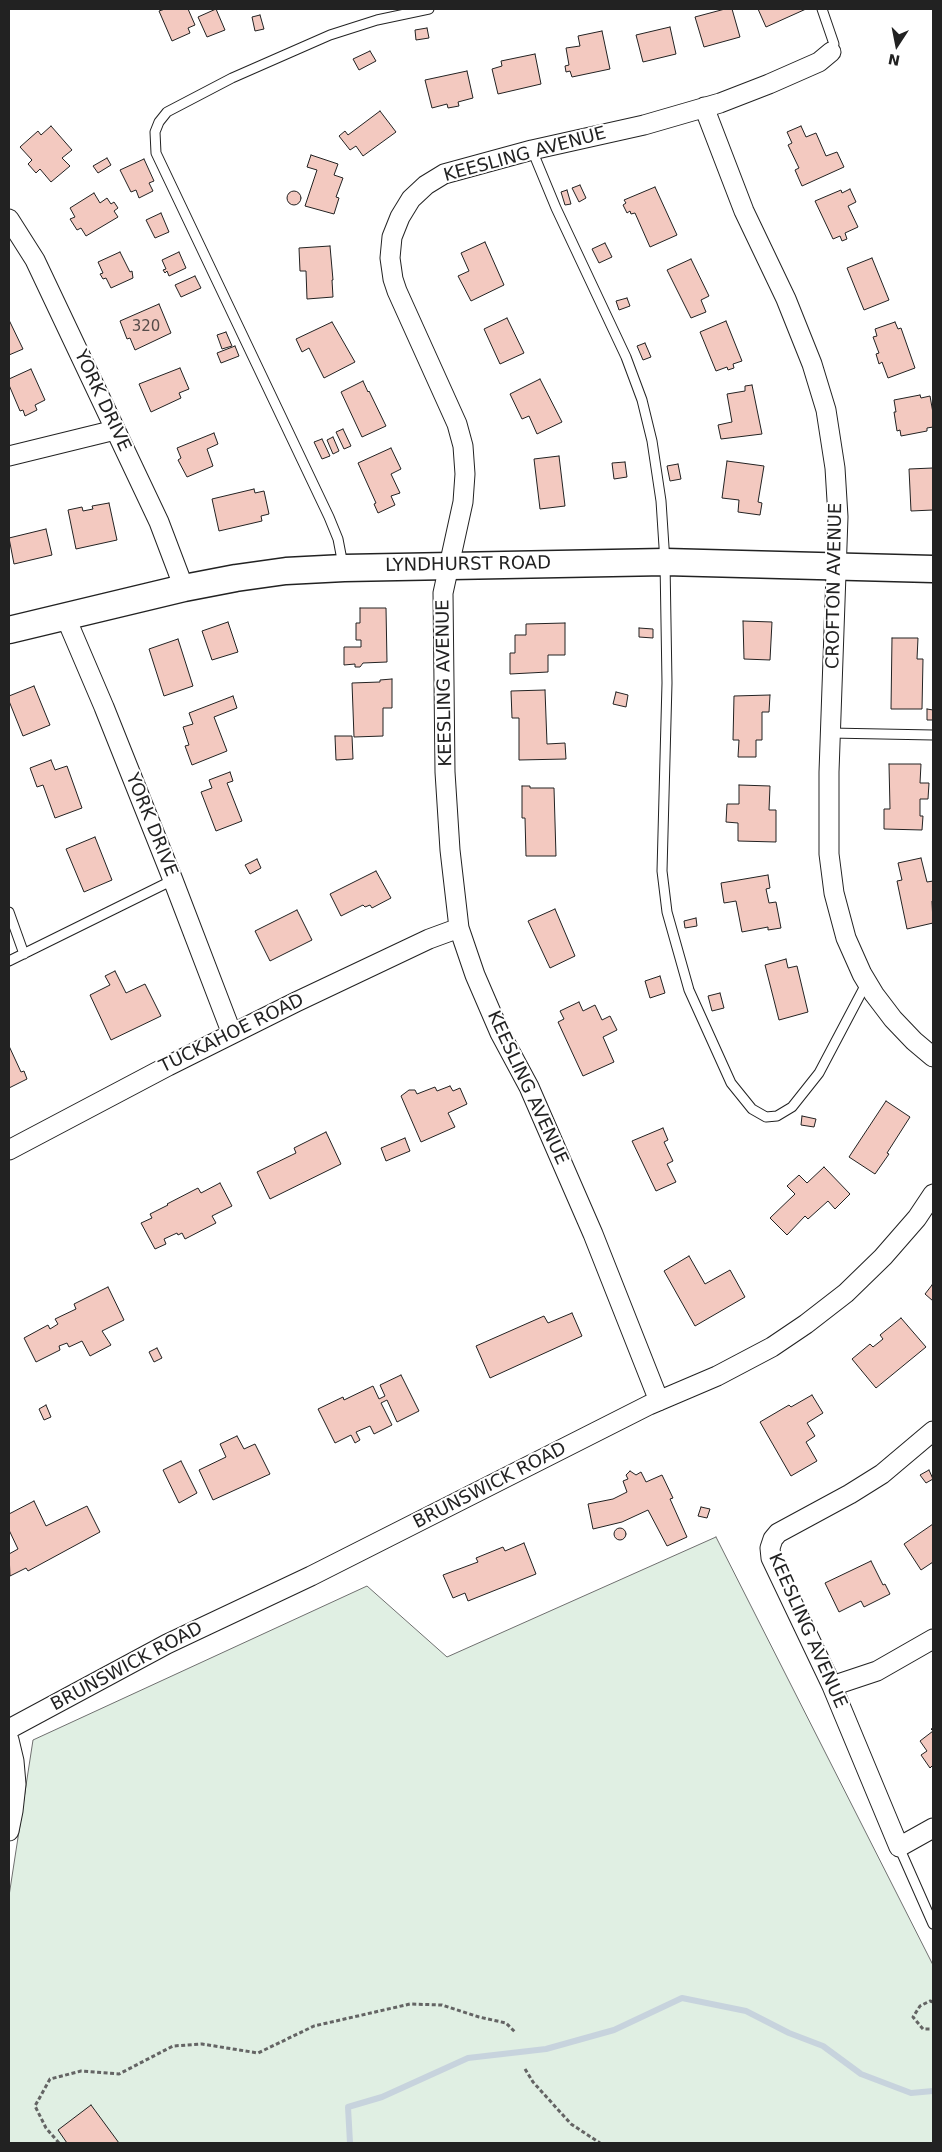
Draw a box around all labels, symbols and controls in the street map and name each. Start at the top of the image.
north arrow [872,20,922,70]
text: N [887,51,901,69]
street label: KEESLING AVENUE [441,123,609,187]
house number: 320 [132,318,160,336]
street label: YORK DRIVE [69,347,135,455]
street label: CROFTON AVENUE [823,503,847,669]
street label: LYNDHURST ROAD [385,553,551,577]
street label: KEESLING AVENUE [433,599,457,767]
street label: YORK DRIVE [120,770,182,880]
street label: TUCKAHOE ROAD [156,990,308,1078]
street label: KEESLING AVENUE [482,1008,572,1168]
street label: BRUNSWICK ROAD [410,1438,570,1534]
street label: KEESLING AVENUE [763,1550,851,1712]
street label: BRUNSWICK ROAD [47,1618,207,1716]

